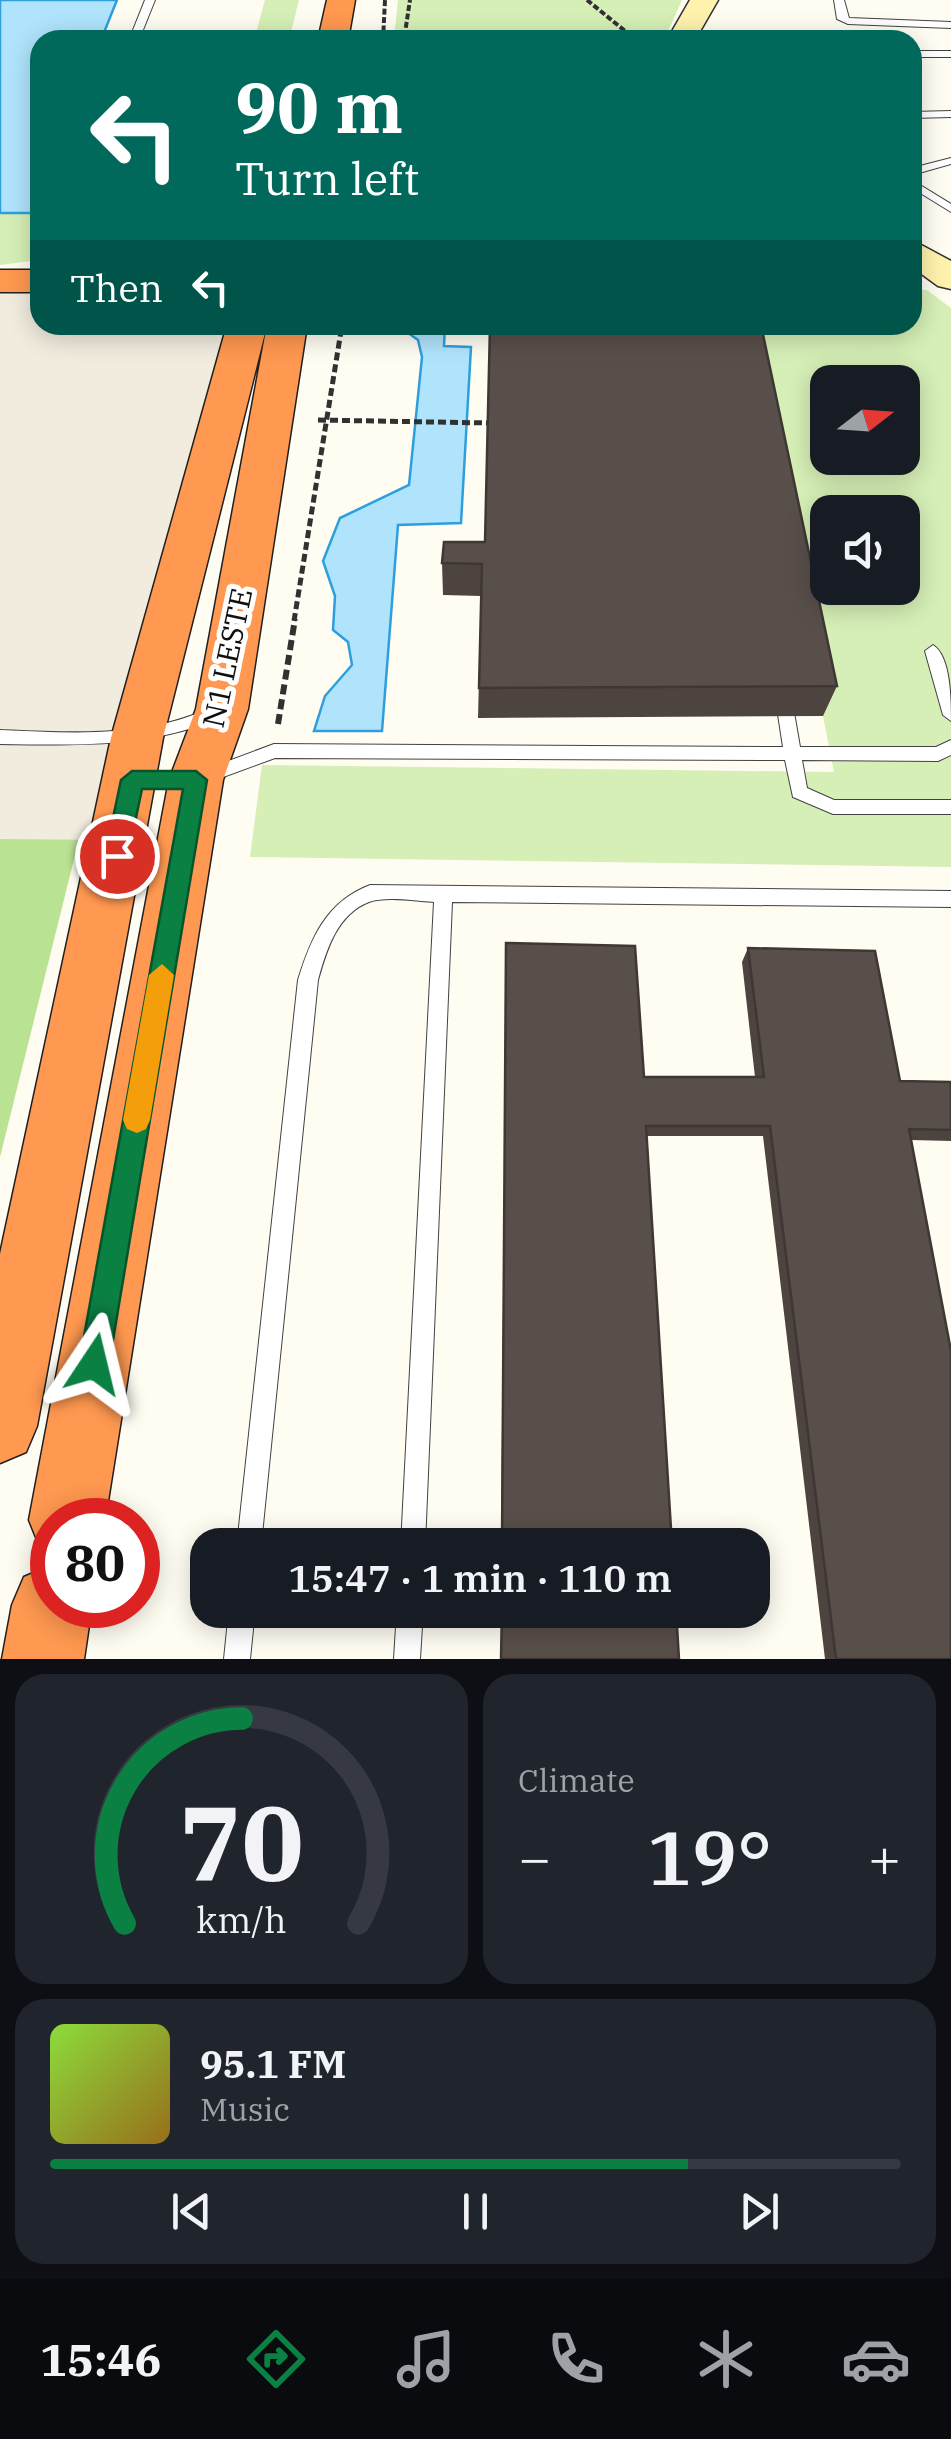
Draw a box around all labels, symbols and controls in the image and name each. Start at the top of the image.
text: 90 m [235,61,403,152]
icon: left [70,70,200,200]
text: Turn left [235,149,419,207]
icon: left [183,260,238,315]
text: Then [70,263,163,312]
north arrow [810,365,920,475]
map controls [810,365,920,605]
button: sound [810,495,920,605]
street label: N1 LESTE [193,584,260,731]
pin [75,814,160,899]
icon: arrive [90,829,145,884]
position arrow [42,1312,146,1416]
speed limit sign: 80 [30,1498,160,1628]
text: 15:47 · 1 min · 110 m [288,1553,672,1602]
text: Climate [518,1759,635,1801]
text: 70 [179,1774,304,1910]
text: 19° [647,1808,772,1906]
text: − [518,1822,551,1893]
text: + [868,1822,901,1893]
text: km/h [196,1896,287,1943]
text: 95.1 FM [200,2039,346,2088]
text: Music [200,2088,290,2130]
icon: previous [164,2184,219,2239]
icon: pause [448,2184,503,2239]
icon: next [732,2184,787,2239]
icon: directions [241,2324,311,2394]
icon: music [391,2324,461,2394]
icon: phone [541,2324,611,2394]
icon: climate [691,2324,761,2394]
icon: car [841,2324,911,2394]
text: 15:46 [40,2330,162,2388]

